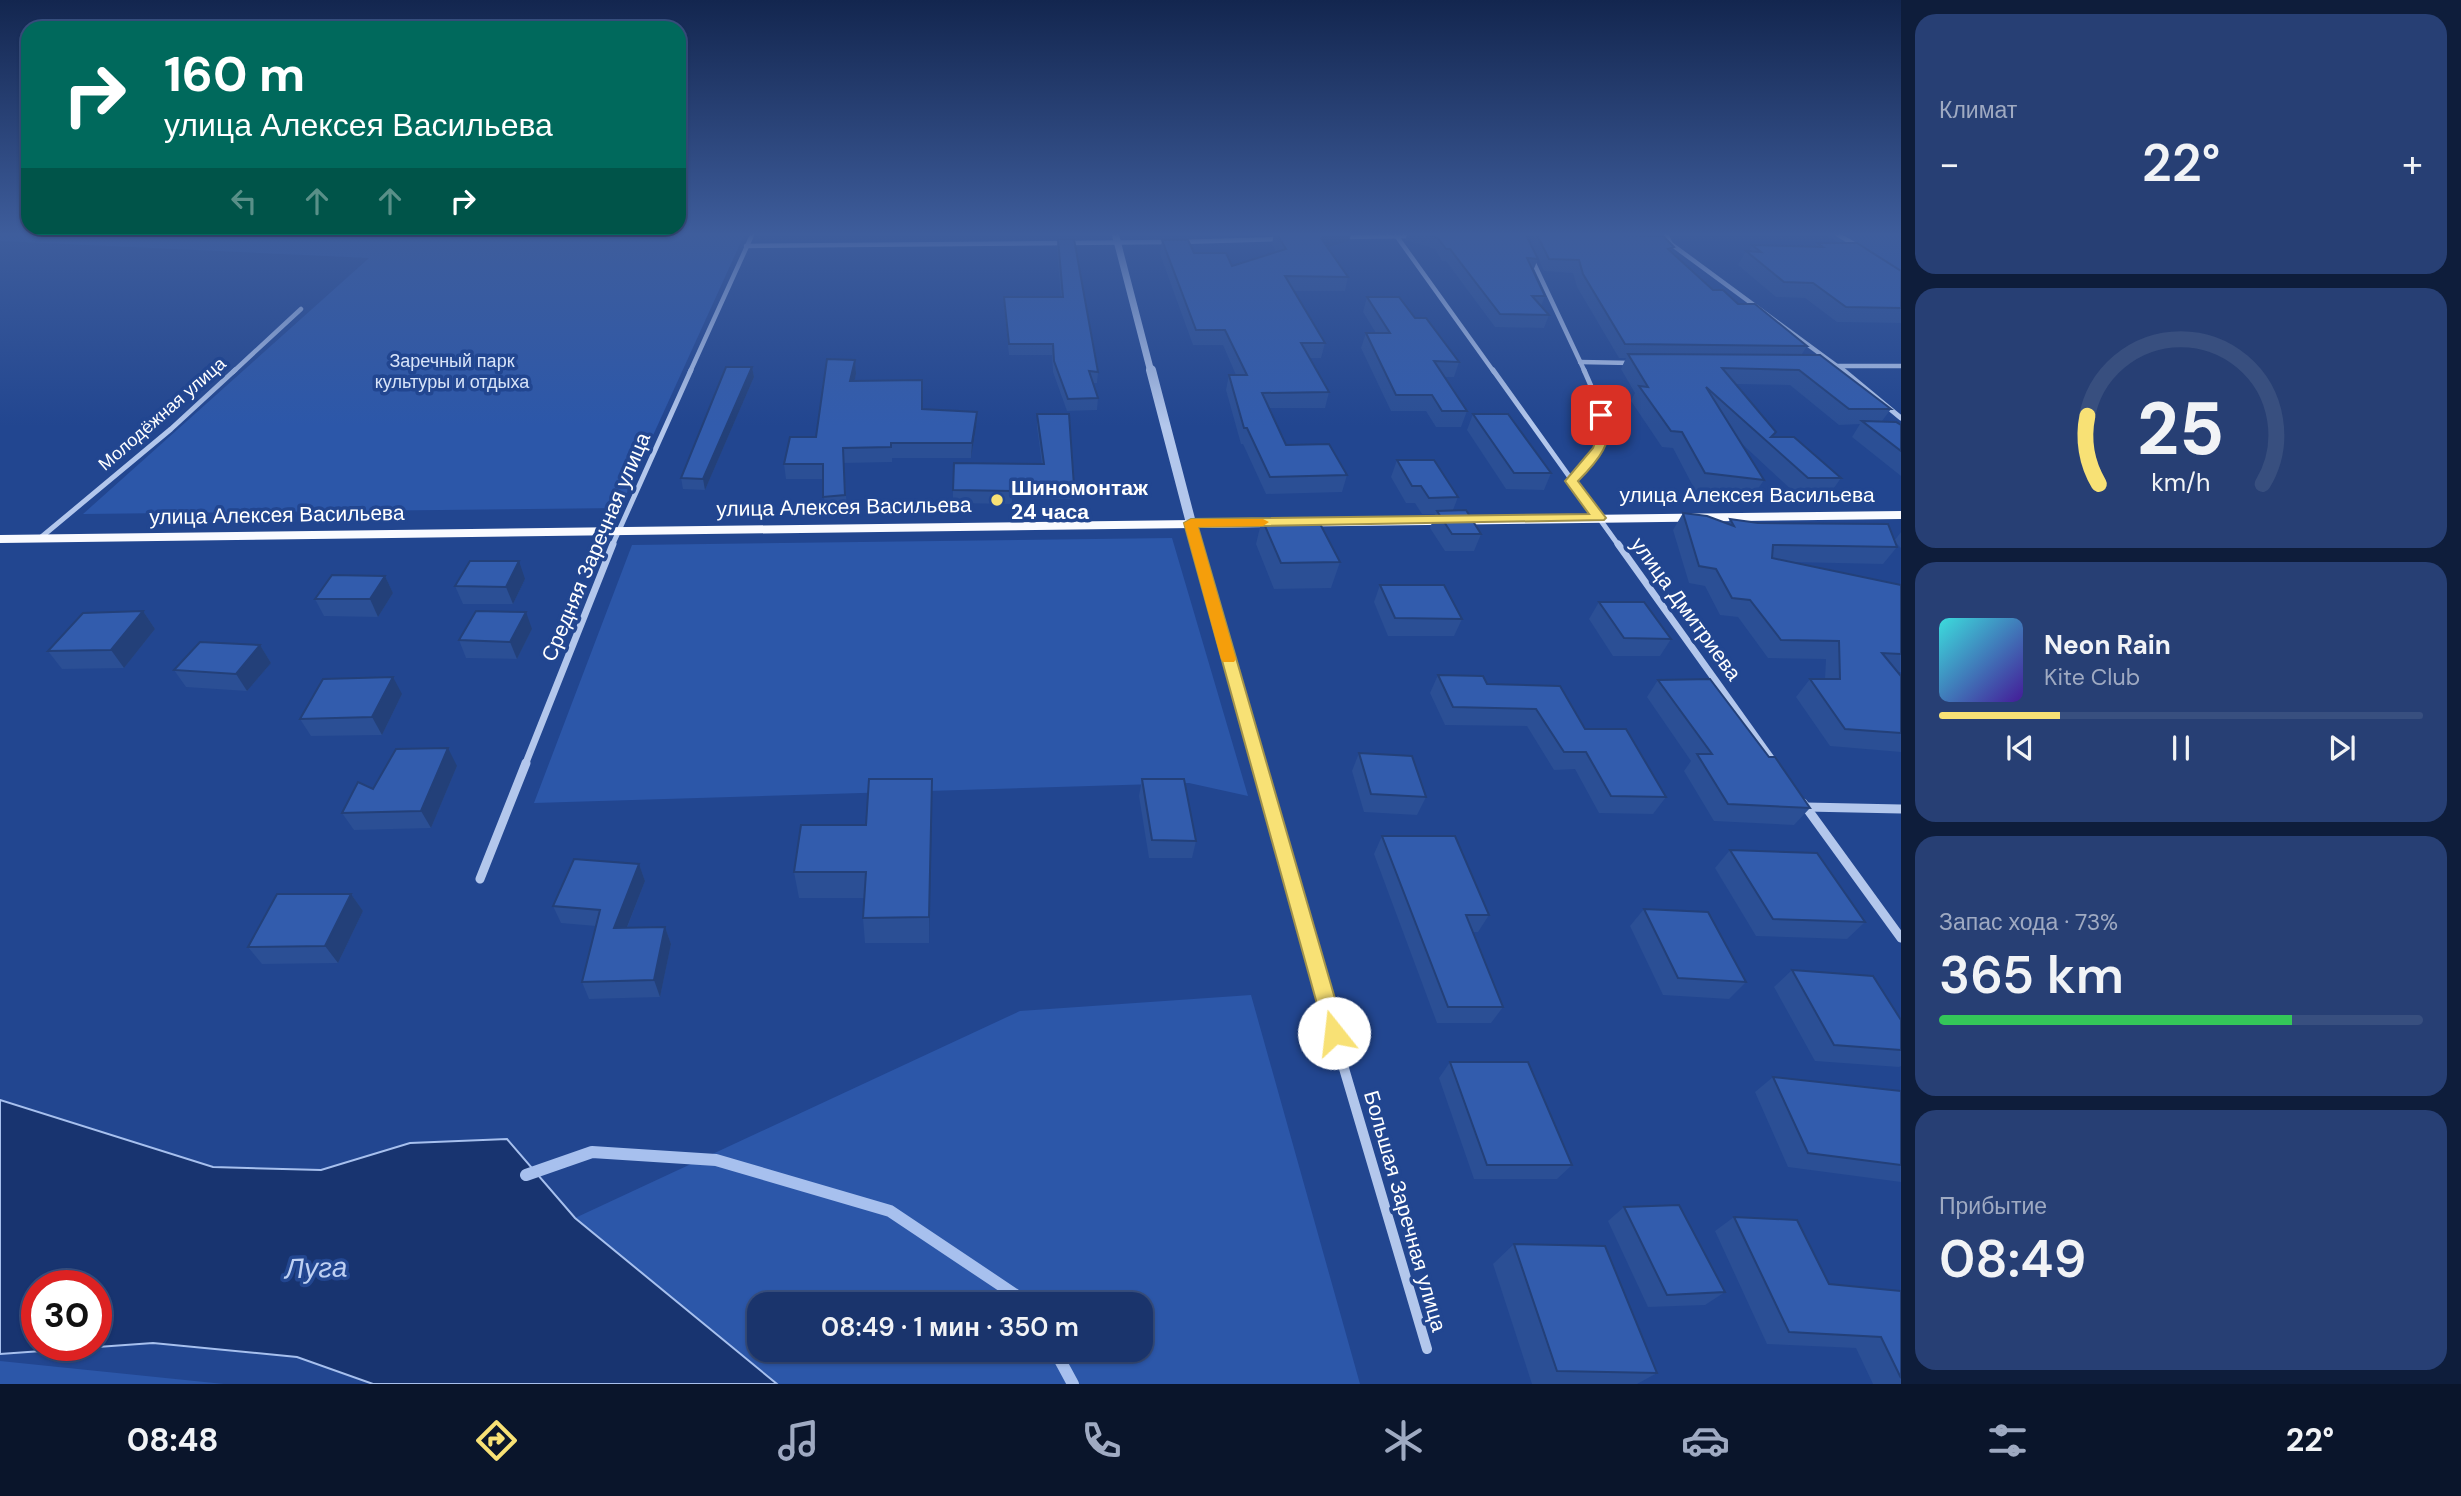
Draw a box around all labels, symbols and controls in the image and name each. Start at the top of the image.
text: 160 m [164,42,305,106]
icon: right [49,49,140,140]
text: Климат [1939,95,2017,125]
text: улица Алексея Васильева [164,104,553,146]
text: 22° [2142,129,2220,197]
text: − [1939,139,1960,189]
text: + [2402,139,2423,189]
icon: left [225,182,263,220]
icon: ahead [298,182,336,220]
icon: ahead [371,182,409,220]
icon: right [444,182,482,220]
park label: Заречный парк культуры и отдыха [375,349,530,394]
street label: Молодёжная улица [93,351,232,476]
text: 25 [2137,382,2225,477]
pin [1571,385,1631,445]
icon: arrive [1582,396,1620,434]
street label: Средняя Заречная улица [535,428,657,666]
text: km/h [2151,466,2211,499]
place label: Шиномонтаж 24 часа [1011,474,1149,526]
street label: улица Алексея Васильева [1619,481,1875,509]
street label: улица Алексея Васильева [716,491,972,523]
marker: Шиномонтаж 24 часа [989,492,1005,508]
street label: улица Алексея Васильева [149,499,405,531]
street label: улица Дмитриева [1624,532,1748,687]
text: Neon Rain [2044,628,2171,662]
text: Kite Club [2044,662,2140,692]
icon: previous [2001,729,2039,767]
icon: pause [2162,729,2200,767]
icon: next [2323,729,2361,767]
text: Запас хода · 73% [1939,907,2118,937]
text: 365 km [1939,941,2124,1009]
position arrow [1297,996,1371,1070]
street label: Большая Заречная улица [1357,1087,1453,1335]
text: Прибытие [1939,1191,2047,1221]
text: 08:49 [1939,1225,2086,1293]
water label: Луга [282,1248,348,1288]
speed limit sign: 30 [21,1270,112,1361]
text: 08:49 · 1 мин · 350 m [821,1310,1079,1344]
icon: directions [472,1416,521,1465]
icon: music [774,1416,823,1465]
icon: phone [1077,1416,1126,1465]
icon: climate [1379,1416,1428,1465]
icon: car [1681,1416,1730,1465]
icon: filters [1983,1416,2032,1465]
text: 08:48 [127,1419,219,1461]
text: 22° [2286,1419,2334,1461]

